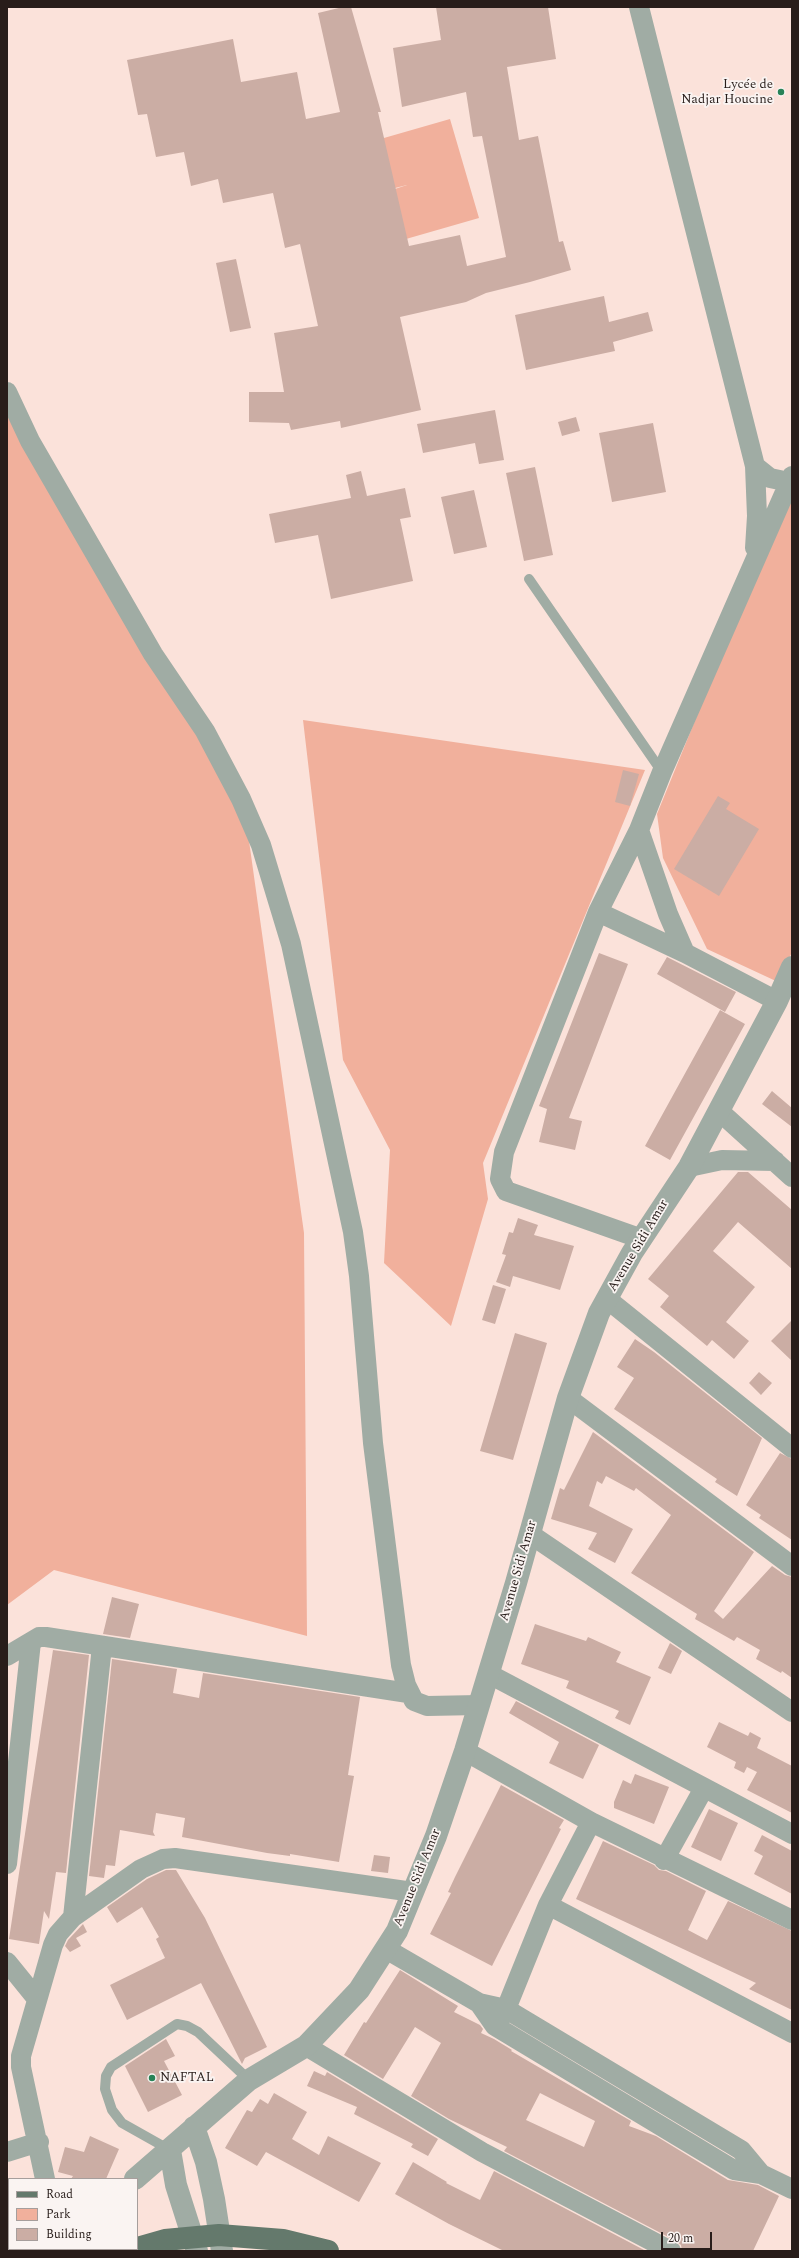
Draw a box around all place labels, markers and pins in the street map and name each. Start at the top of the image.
place label: Lycée de Nadjar Houcine [681,77,773,108]
marker: Lycée de Nadjar Houcine [776,87,786,97]
place label: NAFTAL [160,2070,214,2086]
marker: NAFTAL [147,2073,157,2083]

